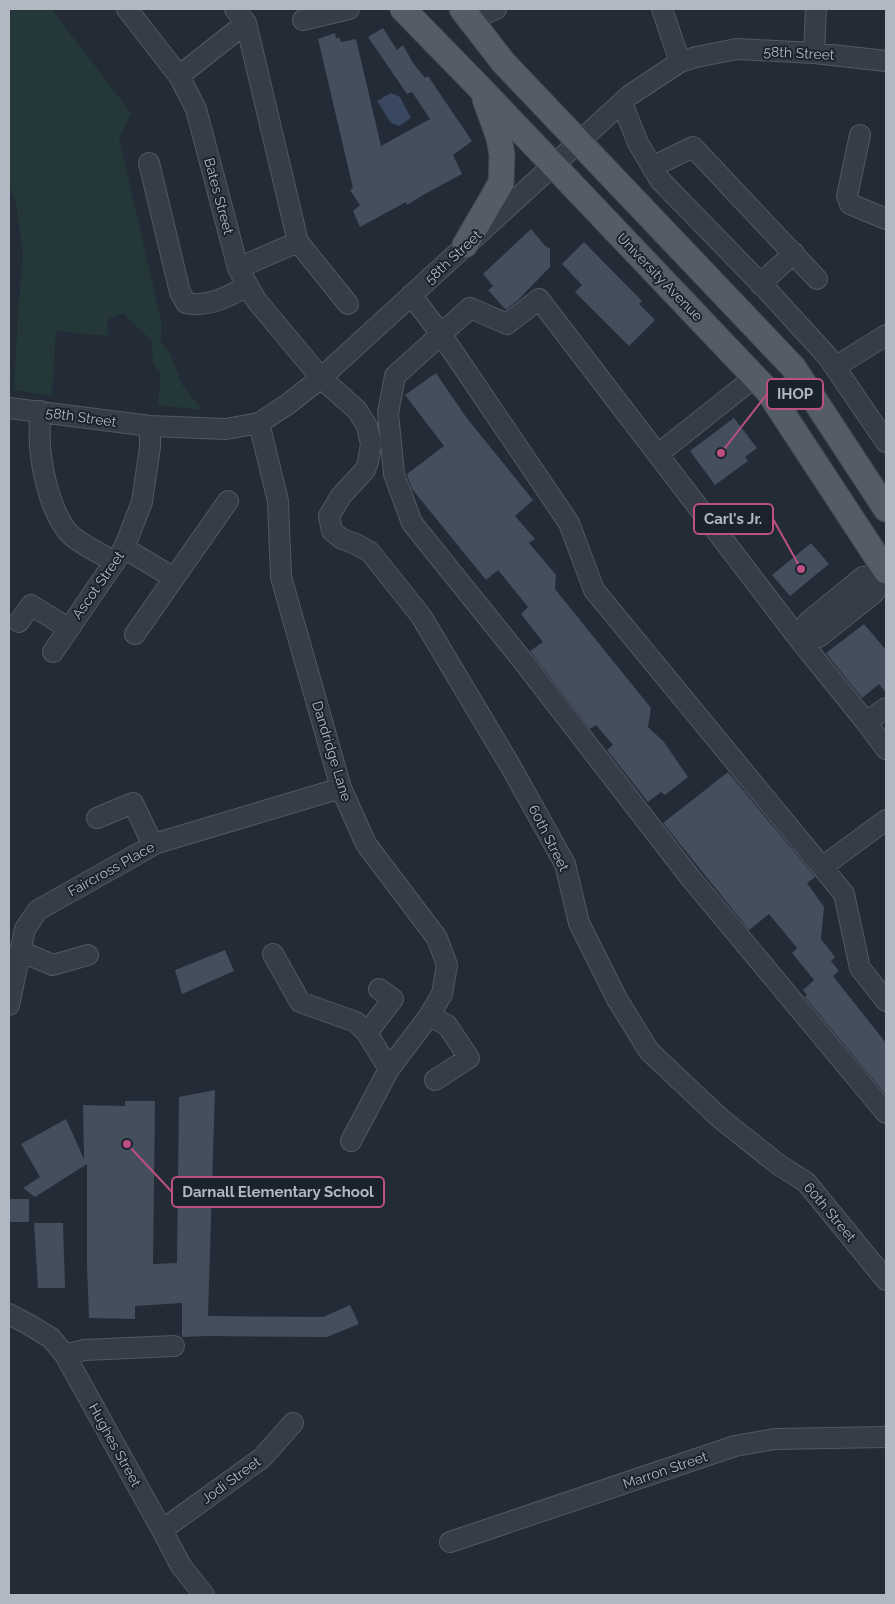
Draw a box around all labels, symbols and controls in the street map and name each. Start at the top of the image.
street label: 58th Street [763,43,835,63]
street label: Bates Street [201,156,237,236]
street label: 58th Street [422,227,485,287]
street label: University Avenue [614,230,706,324]
callout: IHOP [767,379,823,409]
text: IHOP [777,385,814,403]
street label: 58th Street [45,404,118,430]
callout: Carl's Jr. [694,504,773,534]
text: Carl's Jr. [704,510,762,528]
street label: Ascot Street [69,548,127,622]
street label: Dandridge Lane [309,699,355,803]
street label: 60th Street [525,802,573,874]
street label: Faircross Place [65,839,157,899]
callout: Darnall Elementary School [172,1177,384,1207]
street label: 60th Street [801,1179,860,1245]
text: Darnall Elementary School [182,1183,374,1201]
street label: Hughes Street [86,1401,145,1490]
street label: Marron Street [621,1448,710,1492]
street label: Jodi Street [198,1453,264,1507]

